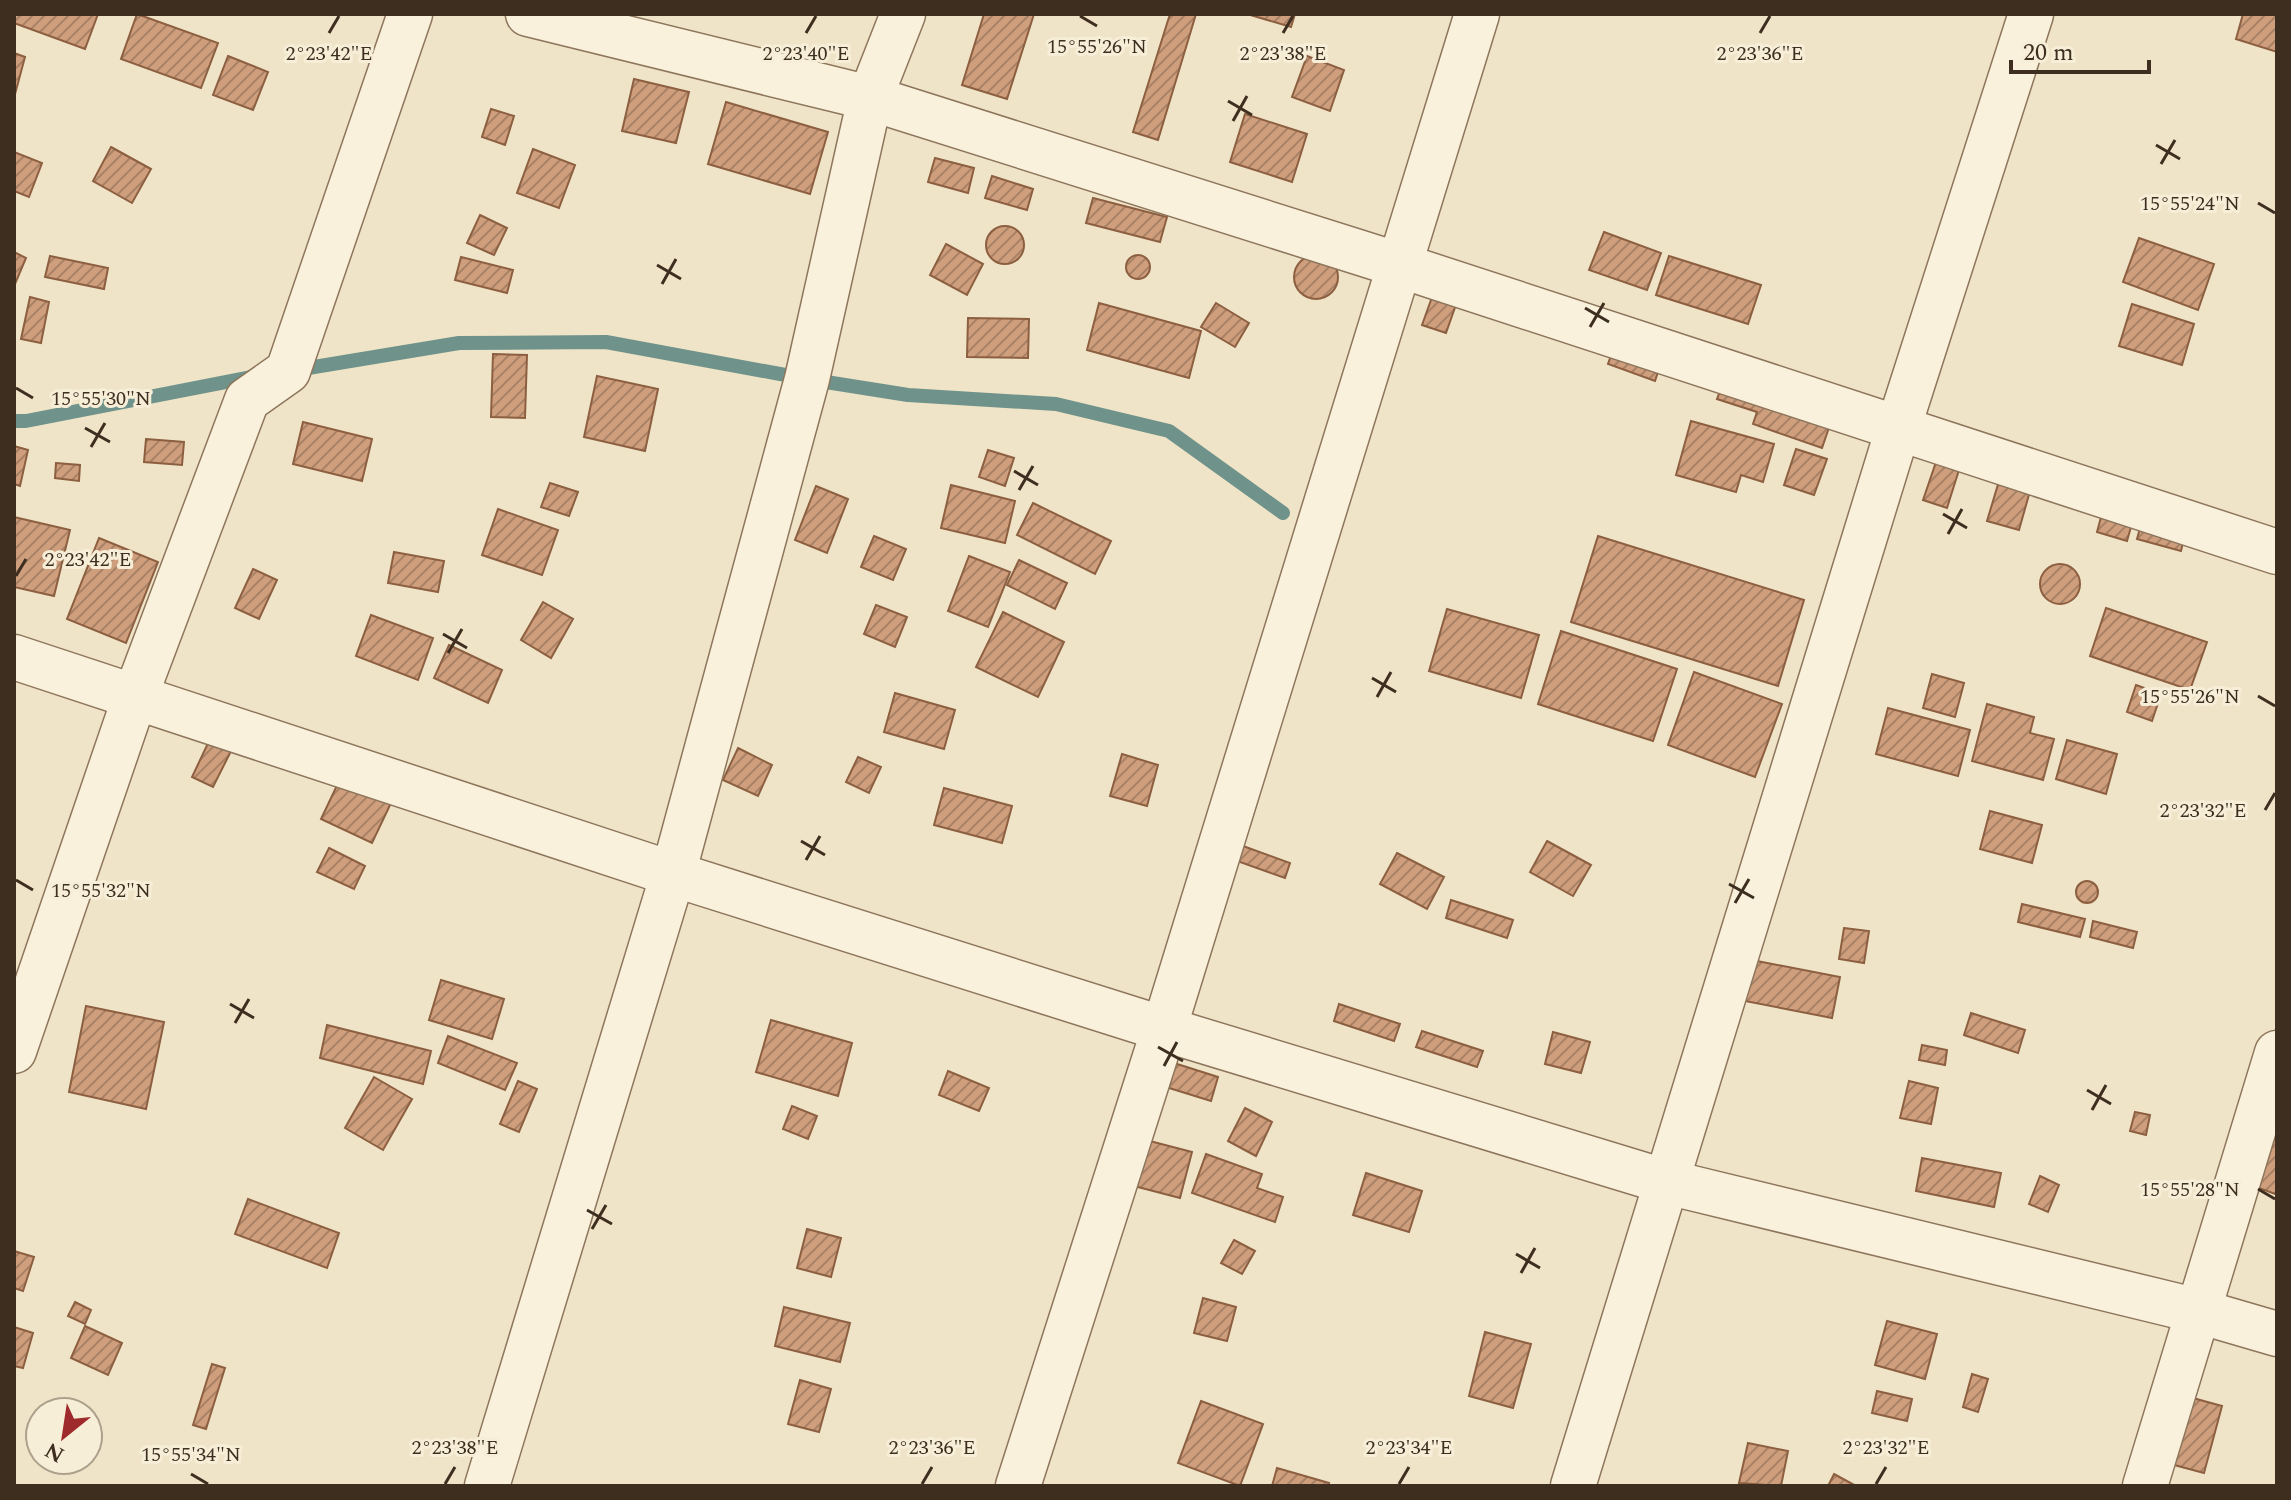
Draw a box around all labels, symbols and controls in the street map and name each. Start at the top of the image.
scale bar [2011,24,2149,74]
text: 15°55'26"N [1047,32,1147,62]
text: 20 m [2023,35,2074,71]
text: 2°23'42"E [285,39,373,69]
text: 2°23'40"E [762,39,850,69]
text: 2°23'38"E [1239,39,1327,69]
text: 2°23'36"E [1716,39,1804,69]
text: 15°55'24"N [2140,189,2240,219]
text: 15°55'30"N [51,384,151,414]
text: 2°23'42"E [44,545,132,575]
text: 15°55'26"N [2140,682,2240,712]
text: 2°23'32"E [2159,796,2247,826]
text: 15°55'32"N [51,876,151,906]
text: 15°55'28"N [2140,1175,2240,1205]
north arrow [24,1396,104,1476]
text: N [39,1433,71,1471]
text: 2°23'38"E [411,1433,499,1463]
text: 2°23'36"E [888,1433,976,1463]
text: 2°23'34"E [1365,1433,1453,1463]
text: 2°23'32"E [1842,1433,1930,1463]
text: 15°55'34"N [141,1440,241,1470]

